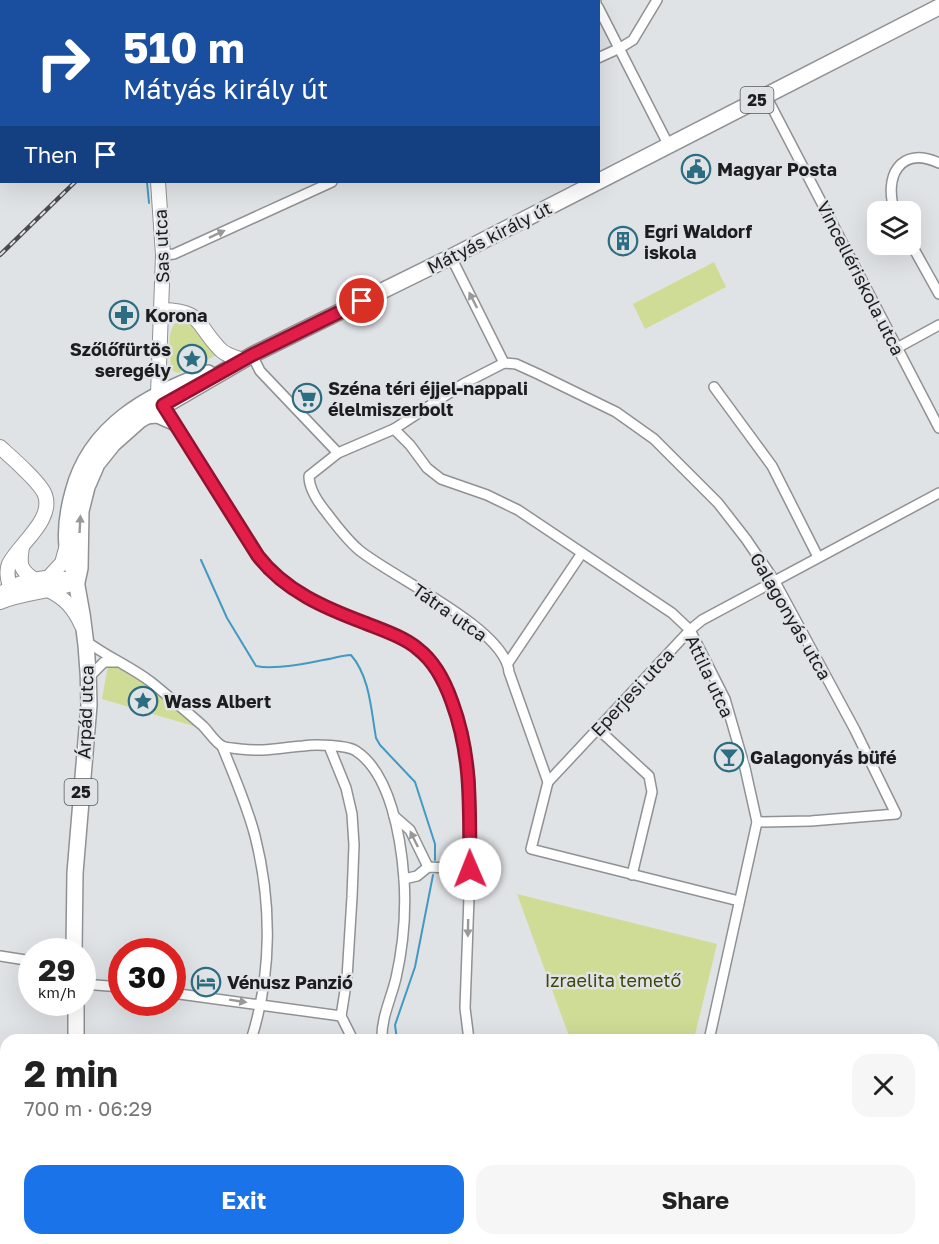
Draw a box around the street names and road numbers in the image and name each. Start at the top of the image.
road number: 25 [740,87,774,113]
street label: Mátyás király út [423,196,555,278]
street label: Vincellériskola utca [812,197,910,359]
street label: Sas utca [149,209,173,283]
street label: Galagonyás utca [746,548,836,684]
street label: Tátra utca [408,578,492,646]
street label: Attila utca [681,631,739,721]
street label: Eperjesi utca [586,644,678,740]
street label: Árpád utca [72,665,98,759]
road number: 25 [64,779,98,805]

